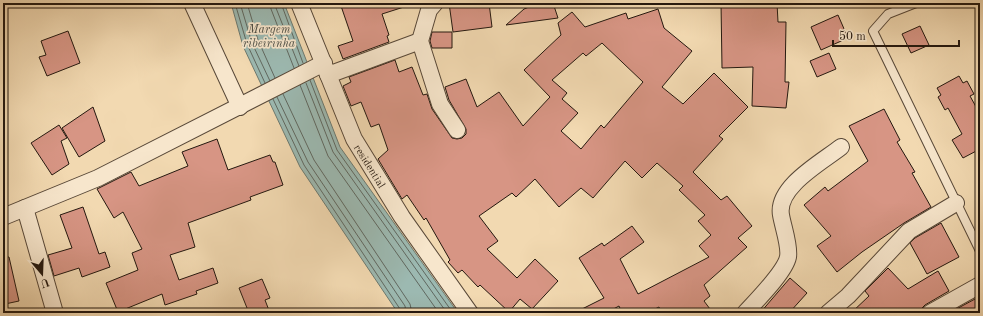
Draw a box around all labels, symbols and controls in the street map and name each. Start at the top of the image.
scale bar [833,22,959,48]
water label: Margem ribeirinha [243,24,296,50]
text: 50 m [839,30,866,43]
street label: residential [351,143,386,191]
north arrow [22,254,62,294]
text: U [39,275,51,289]

